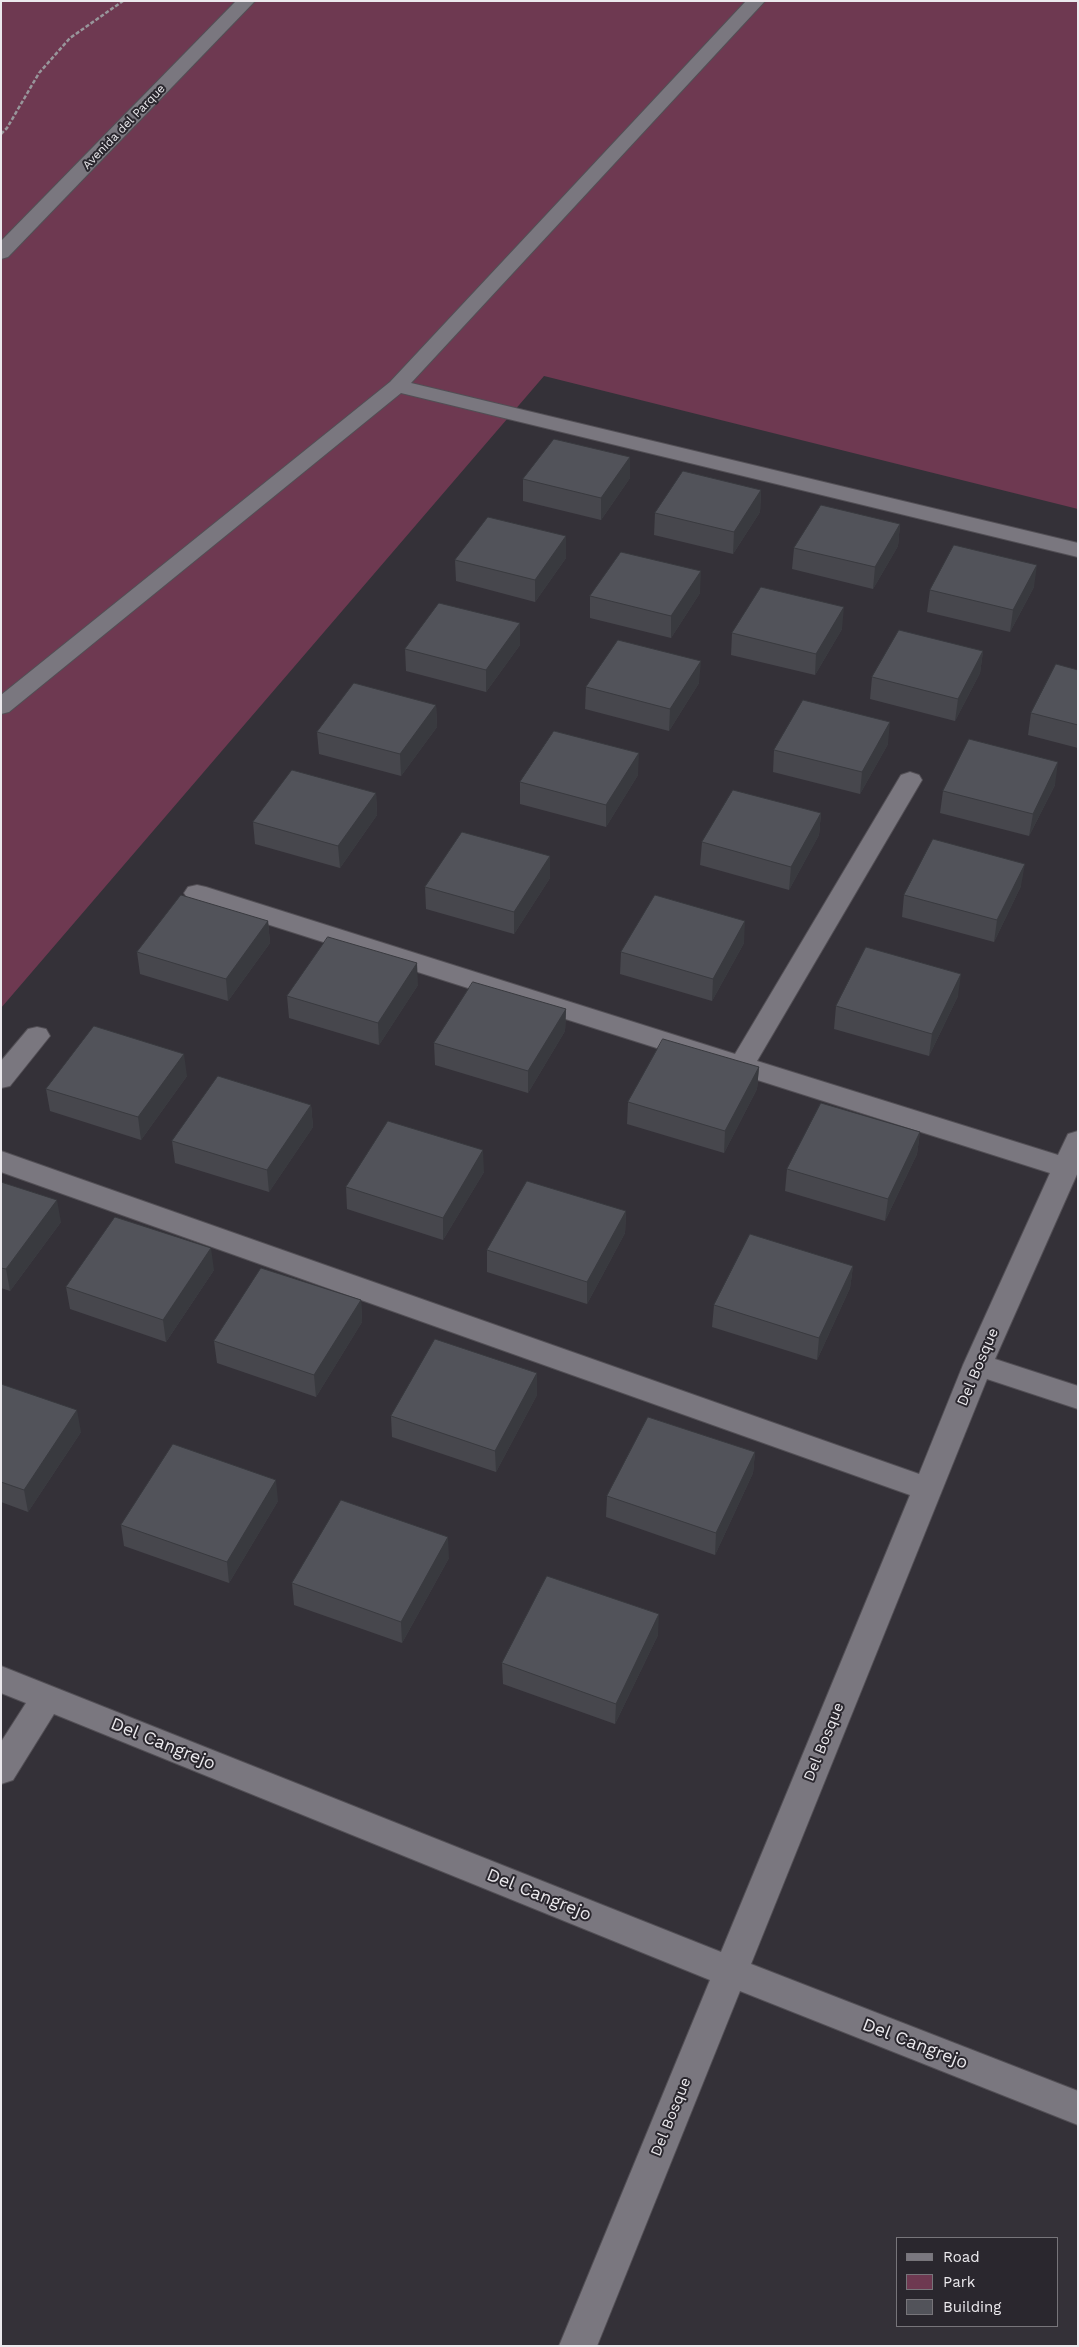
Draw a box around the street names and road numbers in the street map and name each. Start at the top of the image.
street label: Avenida del Parque [80,82,168,172]
street label: Del Bosque [953,1325,1003,1409]
street label: Del Bosque [800,1700,848,1784]
street label: Del Cangrejo [107,1713,219,1775]
street label: Del Cangrejo [483,1864,595,1926]
street label: Del Cangrejo [859,2014,971,2074]
street label: Del Bosque [647,2075,695,2159]

